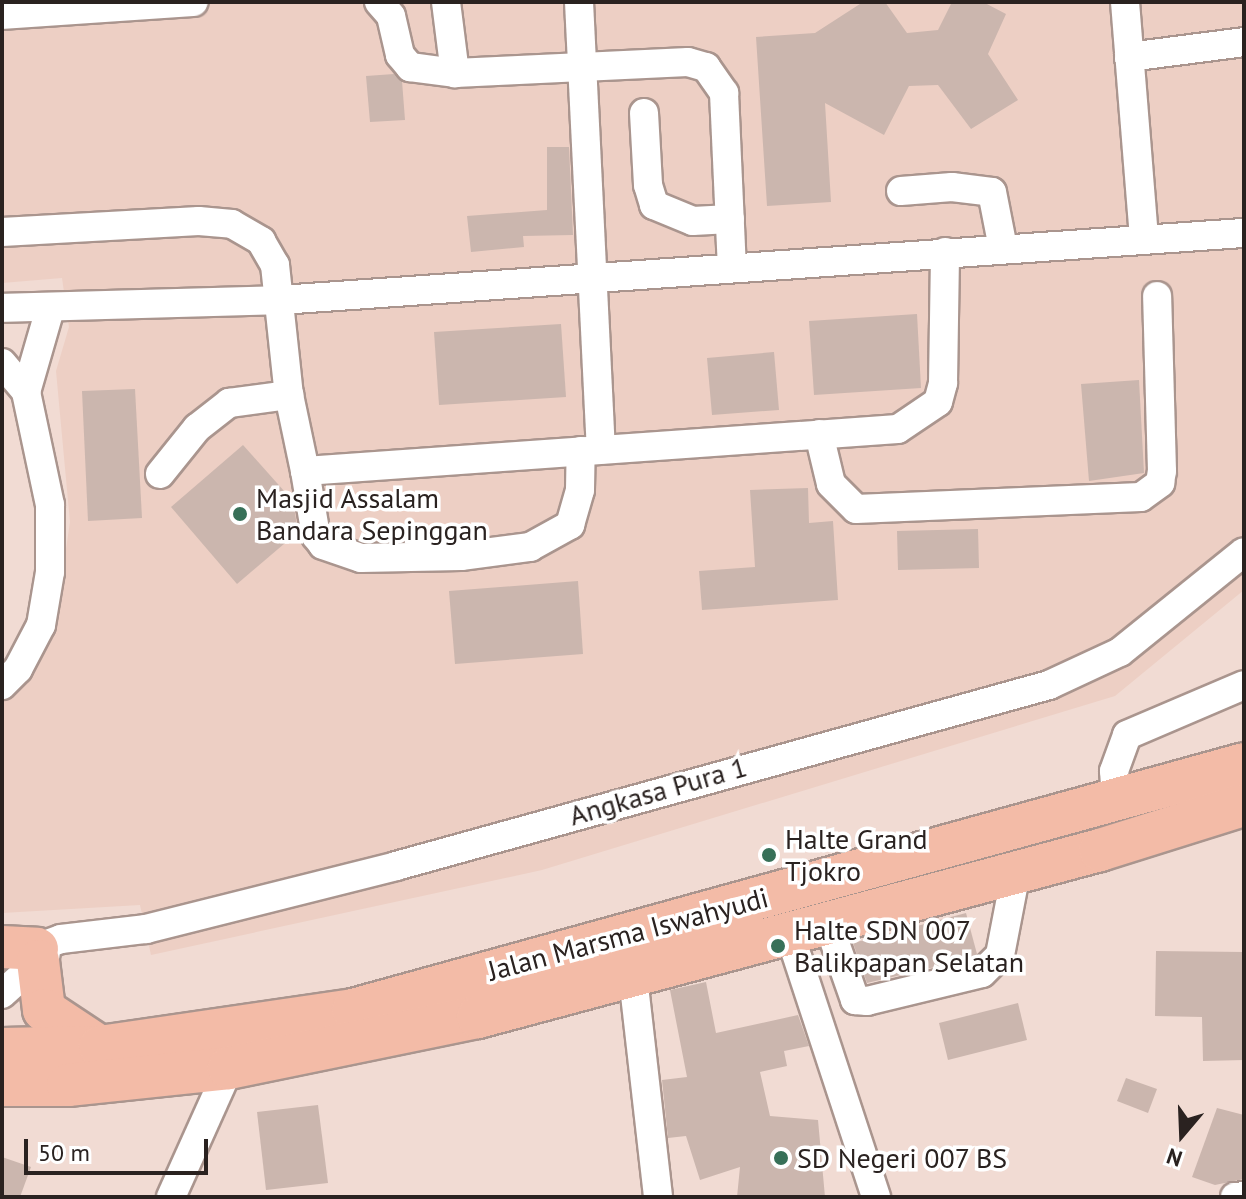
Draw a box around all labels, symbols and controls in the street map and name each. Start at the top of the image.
place label: Masjid Assalam Bandara Sepinggan [256,481,488,547]
marker: Masjid Assalam Bandara Sepinggan [231,505,249,523]
street label: Angkasa Pura 1 [565,750,751,832]
place label: Halte Grand Tjokro [785,822,928,888]
marker: Halte Grand Tjokro [760,846,778,864]
street label: Jalan Marsma Iswahyudi [484,880,772,988]
place label: Halte SDN 007 Balikpapan Selatan [794,913,1024,979]
marker: Halte SDN 007 Balikpapan Selatan [769,937,787,955]
north arrow [1142,1095,1222,1175]
scale bar [28,1123,212,1173]
text: 50 m [38,1137,90,1168]
place label: SD Negeri 007 BS [797,1141,1009,1175]
text: N [1163,1142,1186,1173]
marker: SD Negeri 007 BS [772,1149,790,1167]

